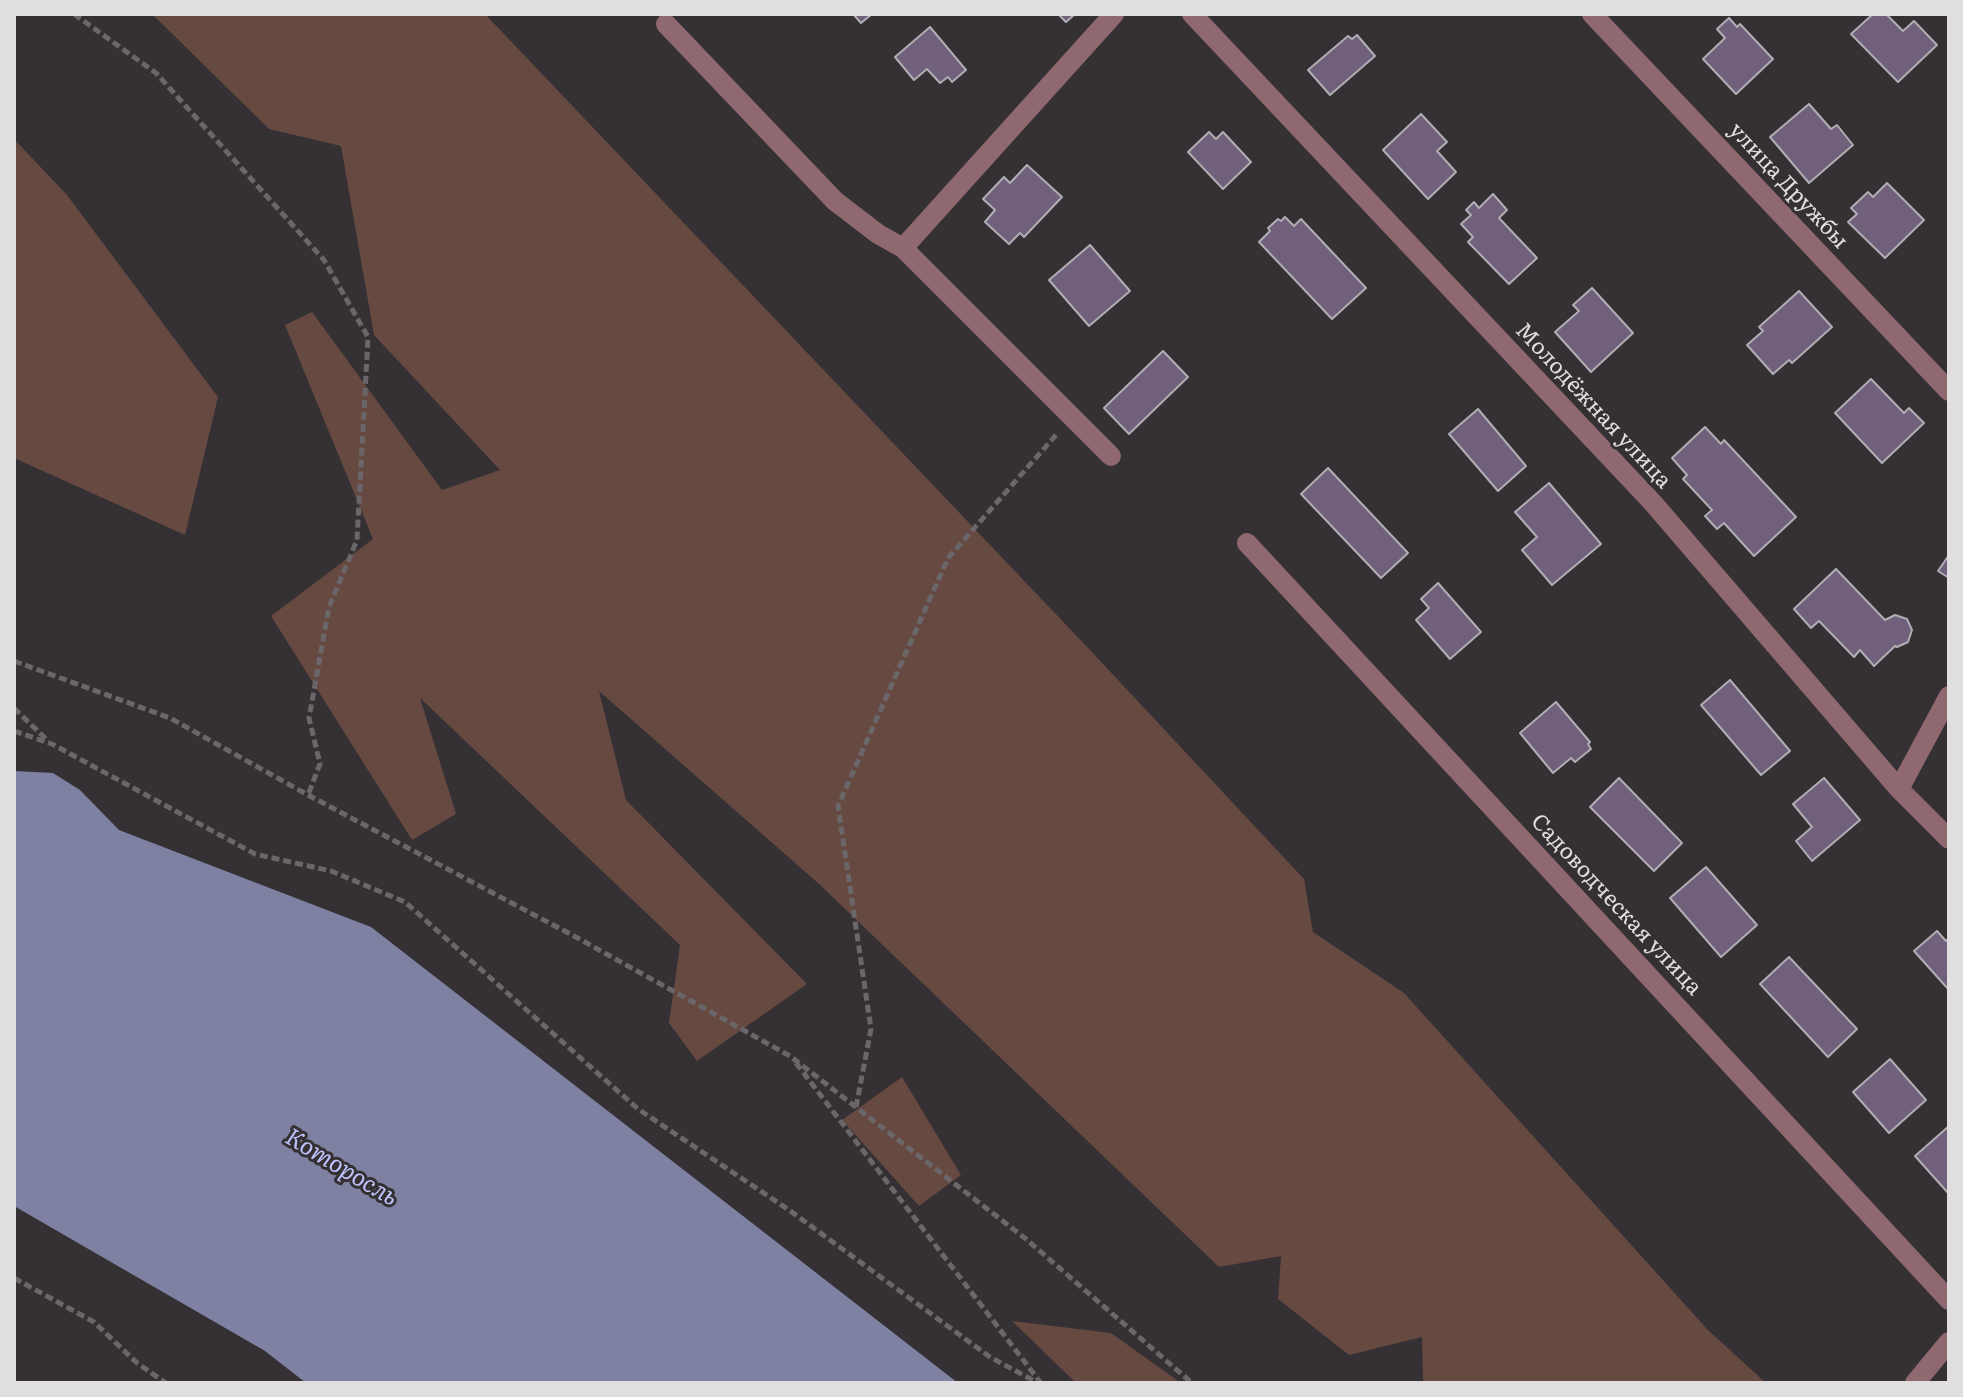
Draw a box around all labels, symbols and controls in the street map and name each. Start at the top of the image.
street label: улица Дружбы [1723,117,1853,255]
street label: Молодёжная улица [1509,318,1677,494]
street label: Садоводческая улица [1525,809,1707,1001]
water label: Которосль [280,1123,402,1213]

